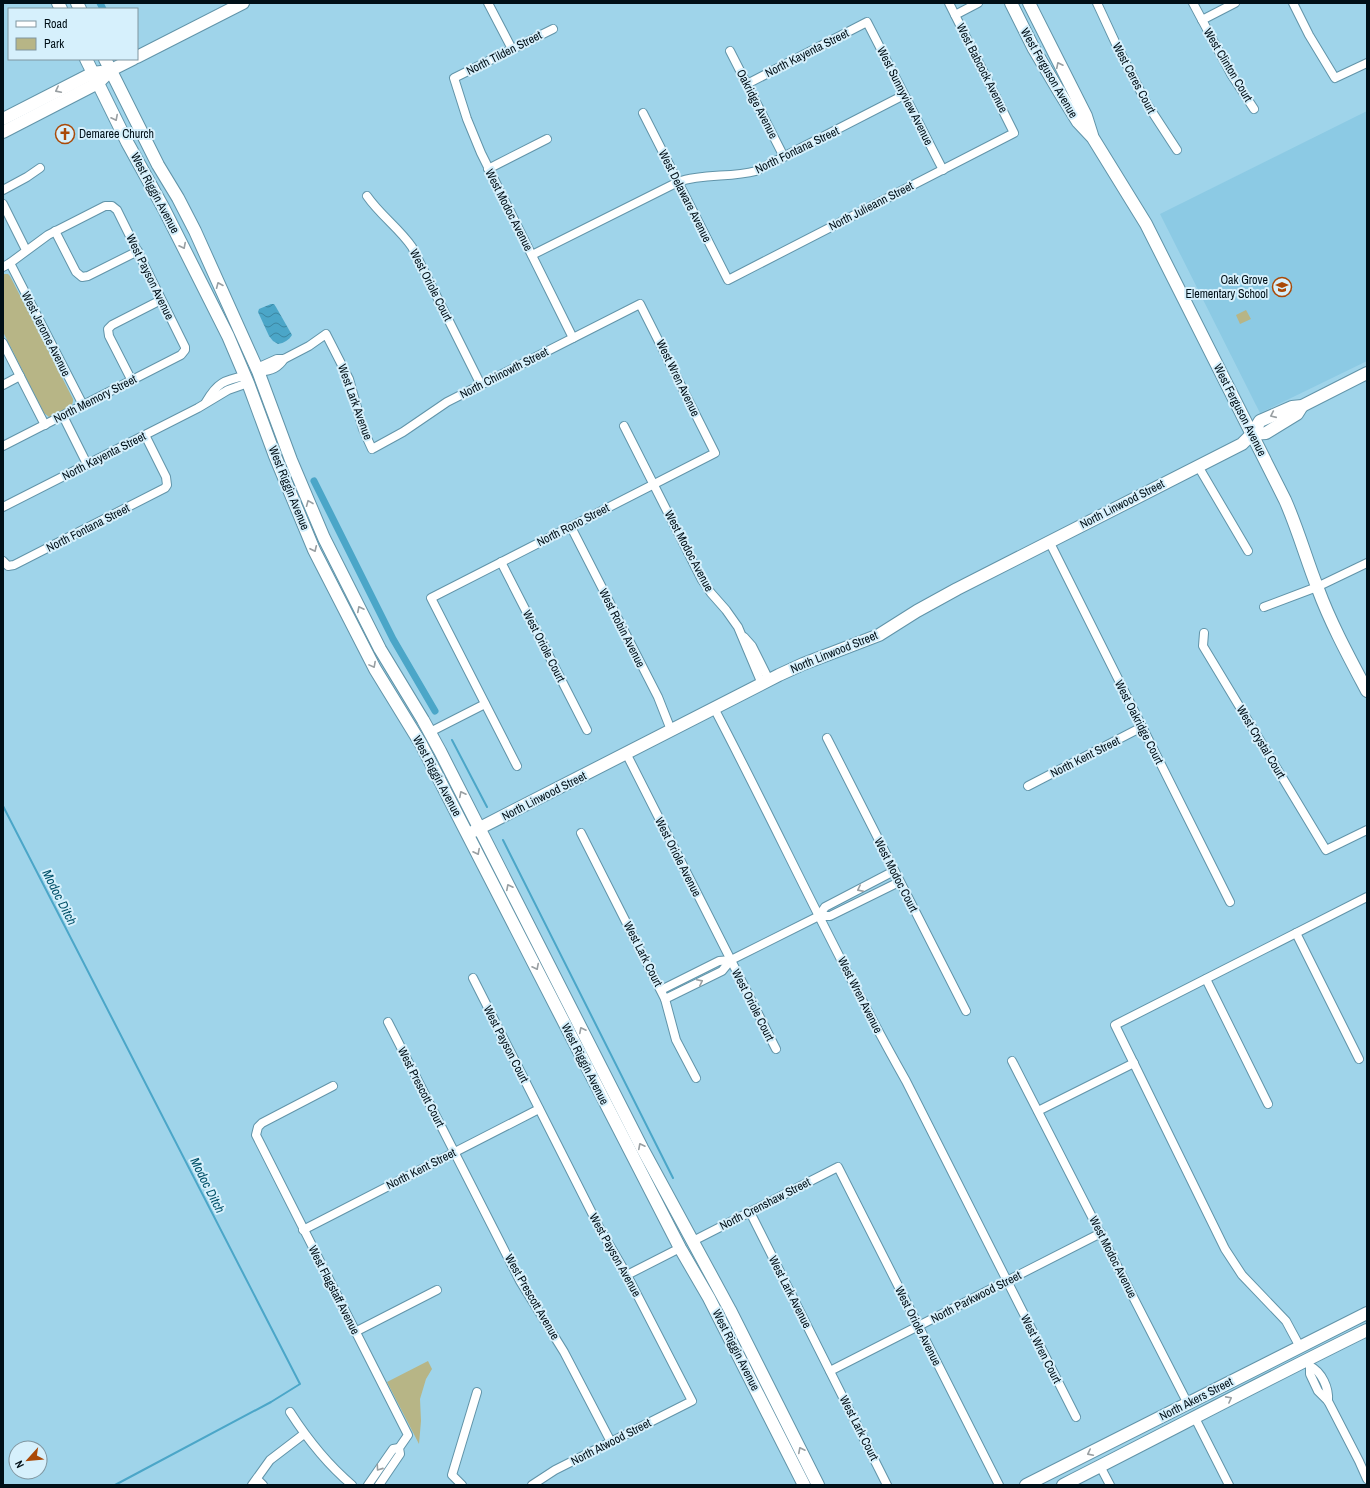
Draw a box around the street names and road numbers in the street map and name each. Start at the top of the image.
street label: West Babcock Avenue [953,21,1011,115]
street label: North Kayenta Street [762,25,852,81]
street label: West Ferguson Avenue [1017,25,1081,121]
street label: West Clinton Court [1200,25,1256,105]
street label: North Tilden Street [463,27,545,79]
street label: West Ceres Court [1109,40,1160,116]
street label: West Sunnyview Avenue [873,44,937,148]
street label: Oakridge Avenue [733,67,781,141]
street label: North Fontana Street [752,123,842,177]
street label: West Delaware Avenue [655,147,715,245]
street label: West Riggin Avenue [127,150,183,236]
street label: West Modoc Avenue [481,166,537,254]
street label: North Julieann Street [826,178,916,234]
street label: West Payson Avenue [122,232,178,322]
street label: West Oriole Court [406,246,456,324]
street label: West Jerome Avenue [18,289,74,379]
street label: West Wren Avenue [652,337,704,419]
street label: North Chinowth Street [457,344,551,402]
street label: West Ferguson Avenue [1210,361,1270,459]
street label: West Lark Avenue [334,362,376,442]
street label: North Memory Street [51,371,140,427]
street label: North Kayenta Street [59,428,149,484]
street label: West Riggin Avenue [265,444,313,532]
street label: North Linwood Street [1077,476,1167,532]
street label: North Fontana Street [44,500,133,556]
street label: North Rono Street [534,500,612,550]
street label: West Modoc Avenue [661,508,717,594]
street label: West Robin Avenue [595,586,649,670]
street label: West Oriole Court [519,607,569,685]
street label: North Linwood Street [788,627,880,677]
street label: West Oakridge Court [1111,677,1167,767]
street label: West Crystal Court [1233,703,1289,782]
street label: North Kent Street [1047,732,1123,781]
street label: West Riggin Avenue [409,733,465,819]
street label: North Linwood Street [499,768,589,824]
street label: West Oriole Avenue [651,815,705,899]
street label: West Modoc Court [870,835,922,915]
street label: West Lark Court [620,919,666,989]
street label: West Wren Avenue [834,954,886,1036]
street label: West Oriole Court [728,966,778,1044]
street label: West Payson Court [480,1003,532,1086]
street label: West Riggin Avenue [558,1021,612,1107]
street label: West Prescott Court [394,1044,448,1130]
street label: North Kent Street [383,1144,459,1193]
street label: North Crenshaw Street [717,1174,813,1234]
street label: West Payson Avenue [585,1210,645,1300]
street label: West Modoc Avenue [1085,1213,1141,1301]
street label: West Flagstaff Avenue [305,1243,363,1337]
street label: West Prescott Avenue [501,1251,563,1343]
street label: West Lark Avenue [765,1253,815,1331]
street label: North Parkwood Street [928,1267,1024,1327]
street label: West Oriole Avenue [891,1284,945,1368]
street label: West Riggin Avenue [709,1307,763,1393]
street label: West Wren Court [1017,1312,1065,1386]
street label: North Akers Street [1157,1374,1236,1424]
street label: West Lark Court [836,1393,882,1463]
street label: North Atwood Street [568,1415,654,1469]

